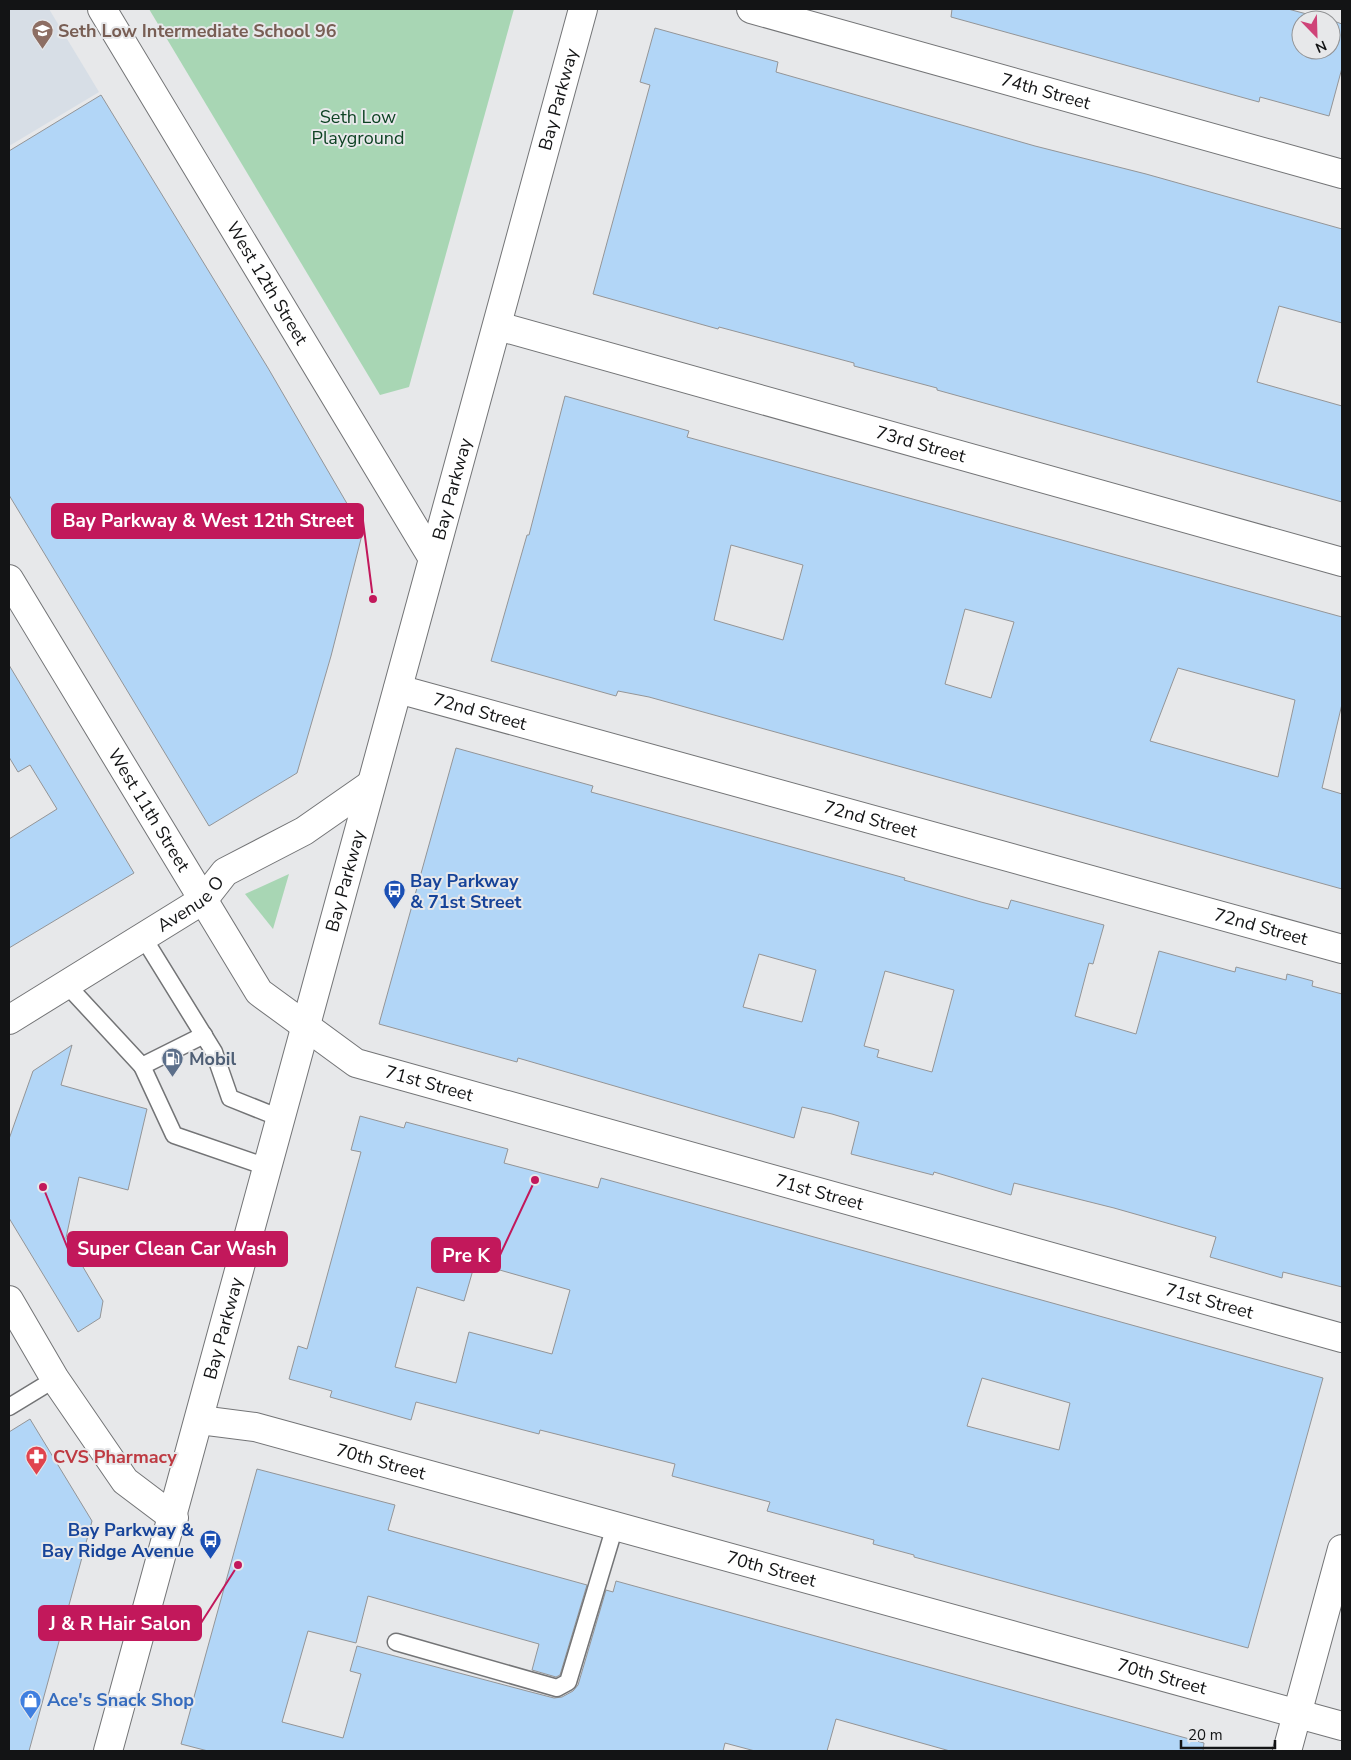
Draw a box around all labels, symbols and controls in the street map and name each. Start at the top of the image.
north arrow [1291,10,1341,60]
school or university icon: Seth Low Intermediate School 96 [30,19,54,50]
place label: Seth Low Intermediate School 96 [58,19,337,43]
text: N [1312,36,1329,57]
street label: Bay Parkway [533,45,584,153]
street label: 74th Street [998,67,1094,115]
park label: Seth Low Playground [312,105,405,150]
street label: West 12th Street [221,217,314,350]
street label: 73rd Street [873,420,969,468]
street label: Bay Parkway [427,435,478,543]
callout: Bay Parkway & West 12th Street [52,504,363,538]
text: Bay Parkway & West 12th Street [62,508,354,534]
street label: 72nd Street [430,687,530,736]
street label: West 11th Street [102,744,196,877]
street label: 72nd Street [821,795,921,844]
street label: Bay Parkway [320,826,371,935]
place label: Bay Parkway & 71st Street [410,869,522,914]
street label: Avenue O [152,871,230,938]
bus stop icon: Bay Parkway & 71st Street [382,879,406,910]
street label: 72nd Street [1211,902,1311,951]
fuel station icon: Mobil [161,1047,185,1078]
place label: Mobil [189,1047,236,1071]
street label: 71st Street [382,1060,477,1107]
street label: 71st Street [773,1169,867,1216]
callout: Super Clean Car Wash [68,1232,287,1266]
text: Super Clean Car Wash [77,1236,277,1262]
callout: Pre K [432,1238,500,1272]
text: Pre K [442,1243,491,1269]
street label: Bay Parkway [198,1274,249,1382]
street label: 71st Street [1163,1277,1257,1325]
street label: 70th Street [333,1438,429,1486]
pharmacy icon: CVS Pharmacy [25,1445,49,1476]
place label: CVS Pharmacy [53,1445,177,1469]
place label: Bay Parkway & Bay Ridge Avenue [42,1518,195,1563]
bus stop icon: Bay Parkway & Bay Ridge Avenue [198,1528,222,1559]
street label: 70th Street [724,1545,820,1593]
callout: J & R Hair Salon [39,1606,201,1640]
text: J & R Hair Salon [48,1611,191,1637]
street label: 70th Street [1114,1653,1210,1700]
shop icon: Ace's Snack Shop [19,1688,43,1719]
place label: Ace's Snack Shop [47,1688,194,1712]
scale bar [1181,1718,1275,1750]
text: 20 m [1188,1725,1223,1745]

